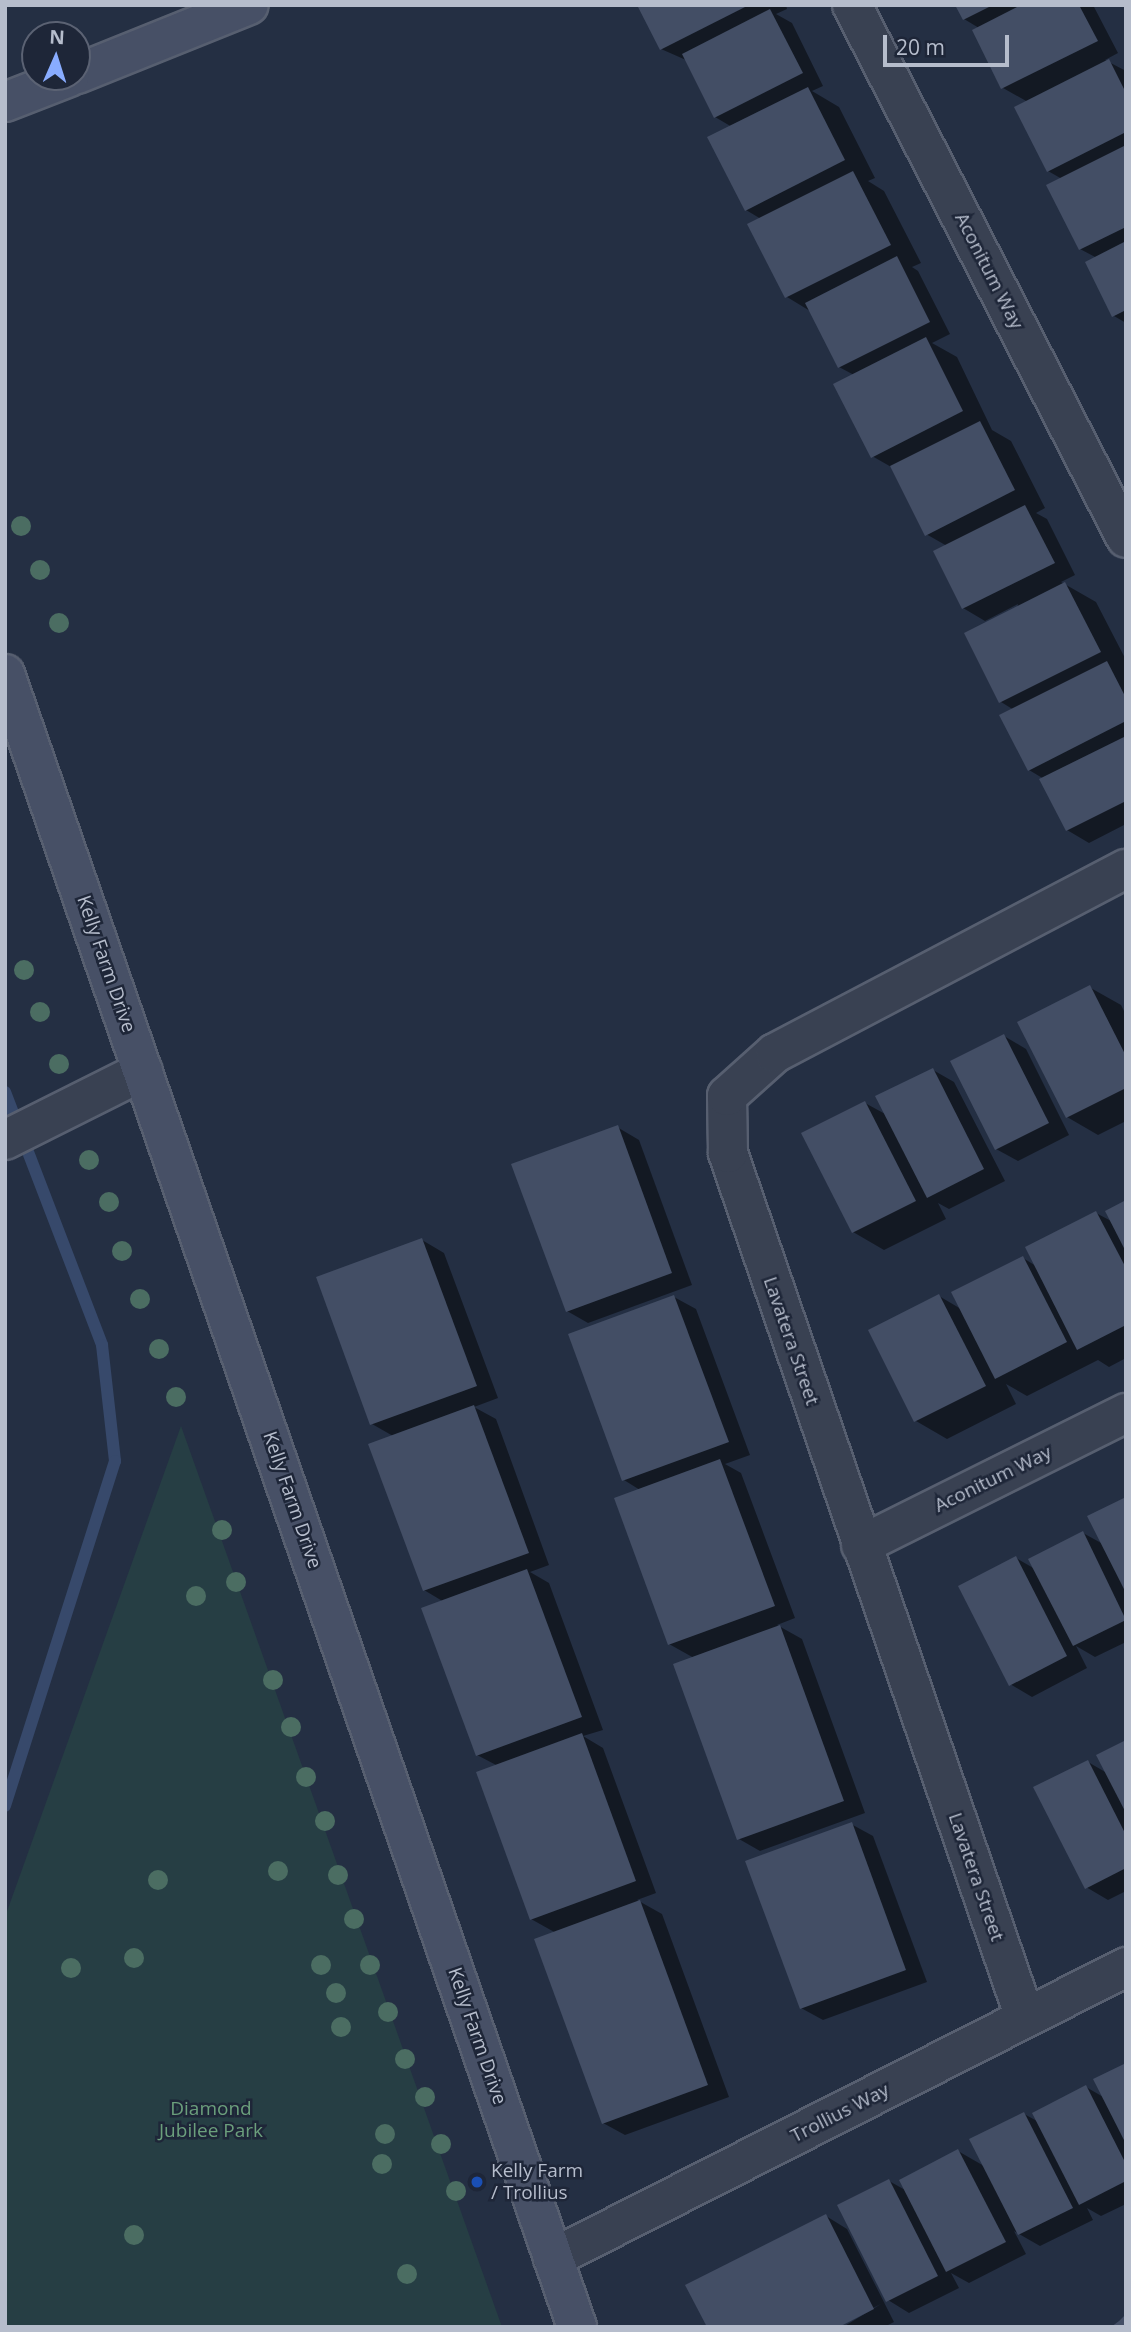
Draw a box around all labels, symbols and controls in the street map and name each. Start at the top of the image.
north arrow [21,21,91,91]
scale bar [886,21,1012,65]
text: N [49,24,65,50]
text: 20 m [896,33,945,61]
street label: Aconitum Way [950,209,1028,333]
street label: Kelly Farm Drive [72,892,140,1036]
street label: Lavatera Street [758,1274,824,1408]
street label: Kelly Farm Drive [258,1428,326,1572]
street label: Aconitum Way [931,1441,1055,1517]
street label: Lavatera Street [943,1810,1009,1944]
street label: Kelly Farm Drive [443,1964,511,2108]
street label: Trollius Way [787,2078,893,2148]
park label: Diamond Jubilee Park [159,2098,263,2142]
place label: Kelly Farm / Trollius [491,2160,583,2204]
marker: Kelly Farm / Trollius [469,2174,485,2190]

